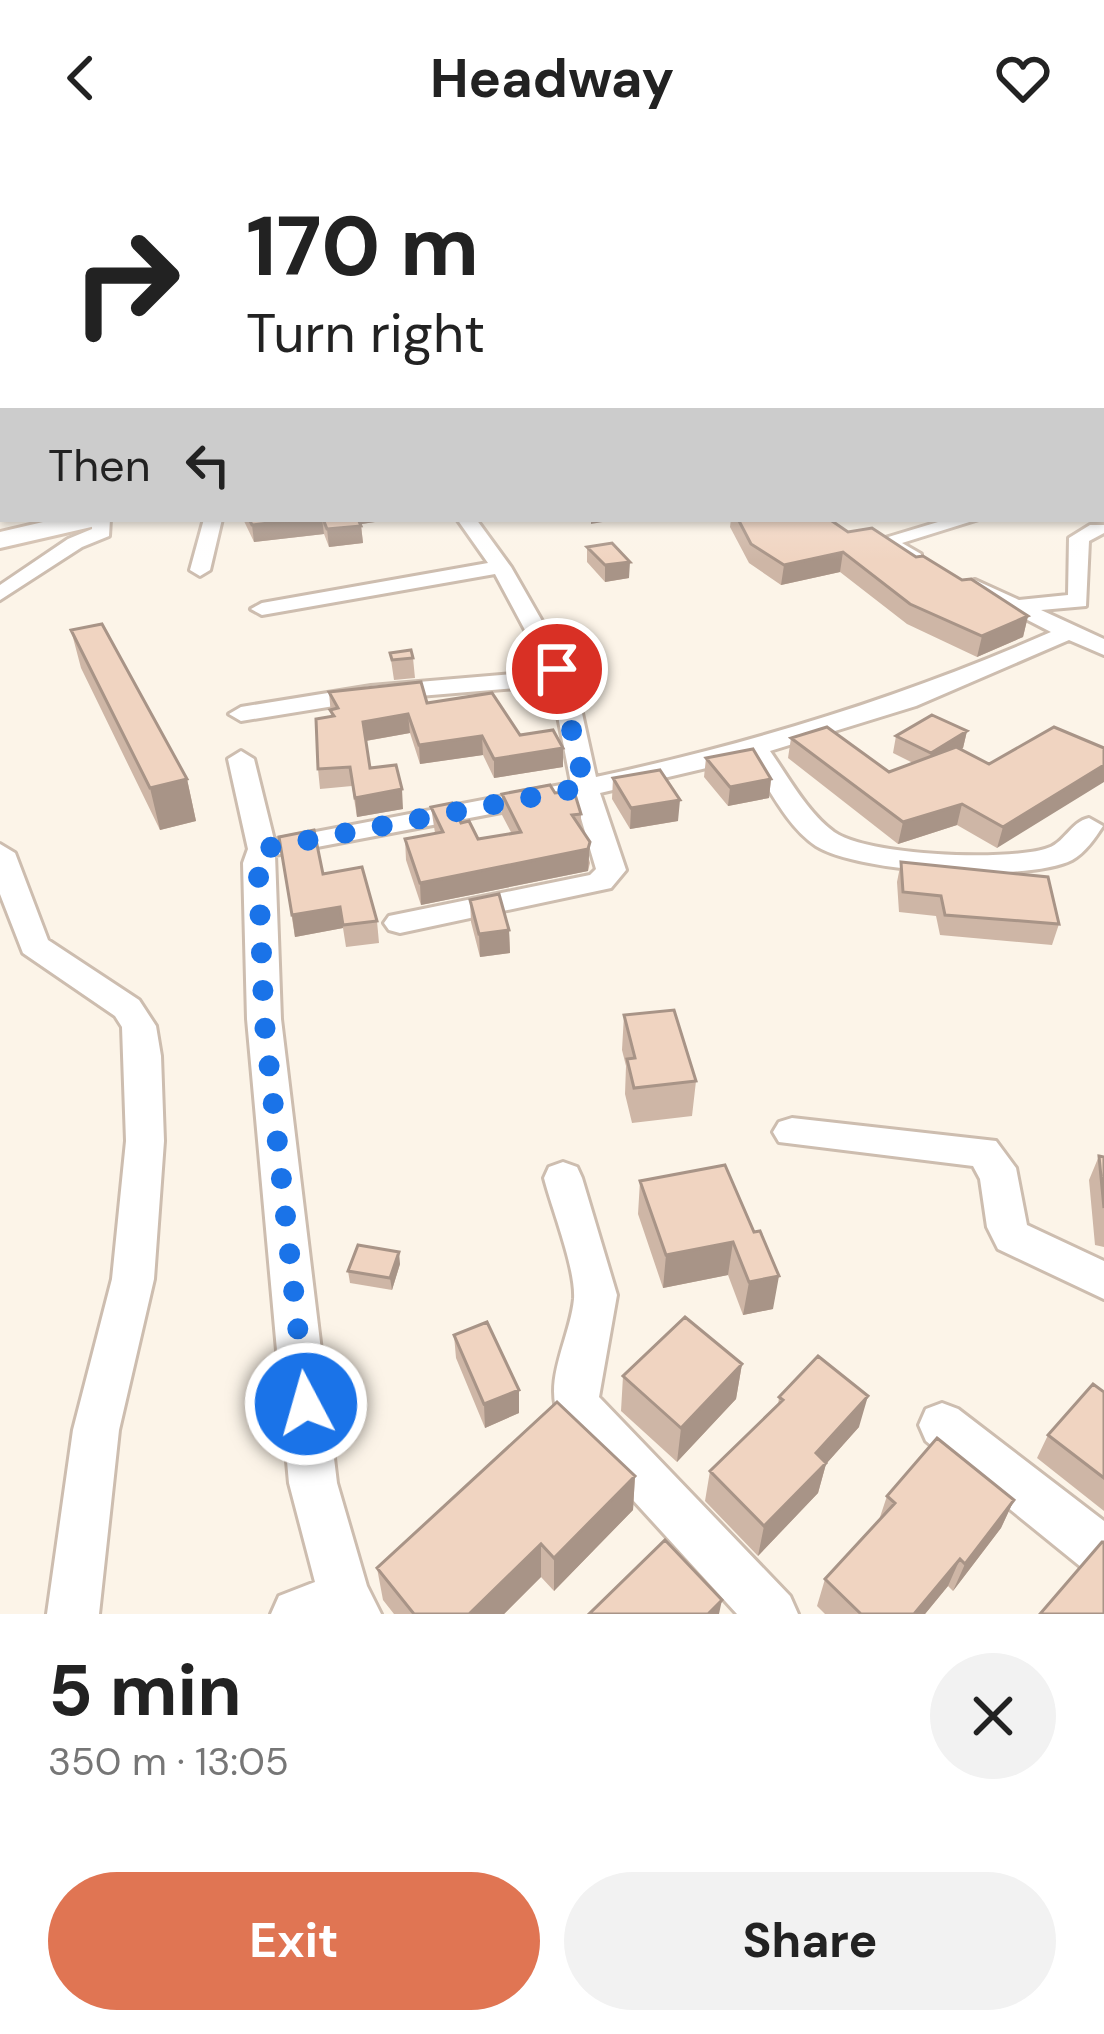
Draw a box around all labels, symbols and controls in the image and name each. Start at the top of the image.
text: Headway [430,43,674,114]
icon: back [48,45,114,111]
icon: heart [990,45,1056,111]
text: 170 m [246,192,479,301]
icon: right [48,204,204,360]
text: Turn right [246,298,485,369]
icon: left [175,432,241,498]
text: Then [48,436,151,495]
pin [506,618,608,720]
icon: arrive [524,636,590,702]
position arrow [243,1341,369,1467]
text: 5 min [48,1644,242,1737]
button: close [930,1653,1056,1779]
text: 350 m · 13:05 [48,1736,289,1787]
button: Exit [48,1872,540,2010]
button: Share [564,1872,1056,2010]

